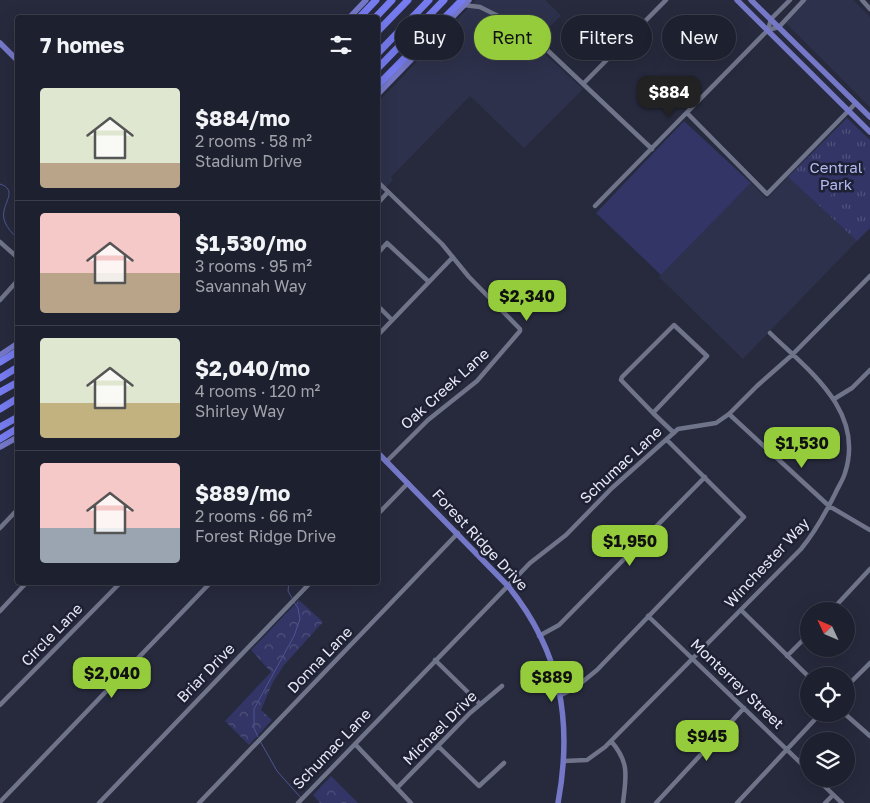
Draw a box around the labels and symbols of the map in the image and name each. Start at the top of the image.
pin: $884 [639,76,699,118]
park label: Central Park [810,158,863,193]
pin: $2,340 [486,280,568,322]
street label: Oak Creek Lane [397,344,492,433]
street label: Schumac Lane [576,422,665,507]
pin: $1,530 [761,426,843,469]
street label: Forest Ridge Drive [429,485,533,594]
street label: Winchester Way [720,513,813,611]
pin: $1,950 [589,524,671,567]
street label: Circle Lane [17,599,86,669]
north arrow [800,602,855,658]
street label: Donna Lane [283,622,356,696]
street label: Monterrey Street [687,634,788,732]
street label: Briar Drive [173,639,238,706]
pin: $2,040 [71,656,153,699]
pin: $889 [522,660,582,703]
street label: Michael Drive [399,686,480,768]
street label: Schumac Lane [288,704,374,792]
pin: $945 [677,720,737,762]

